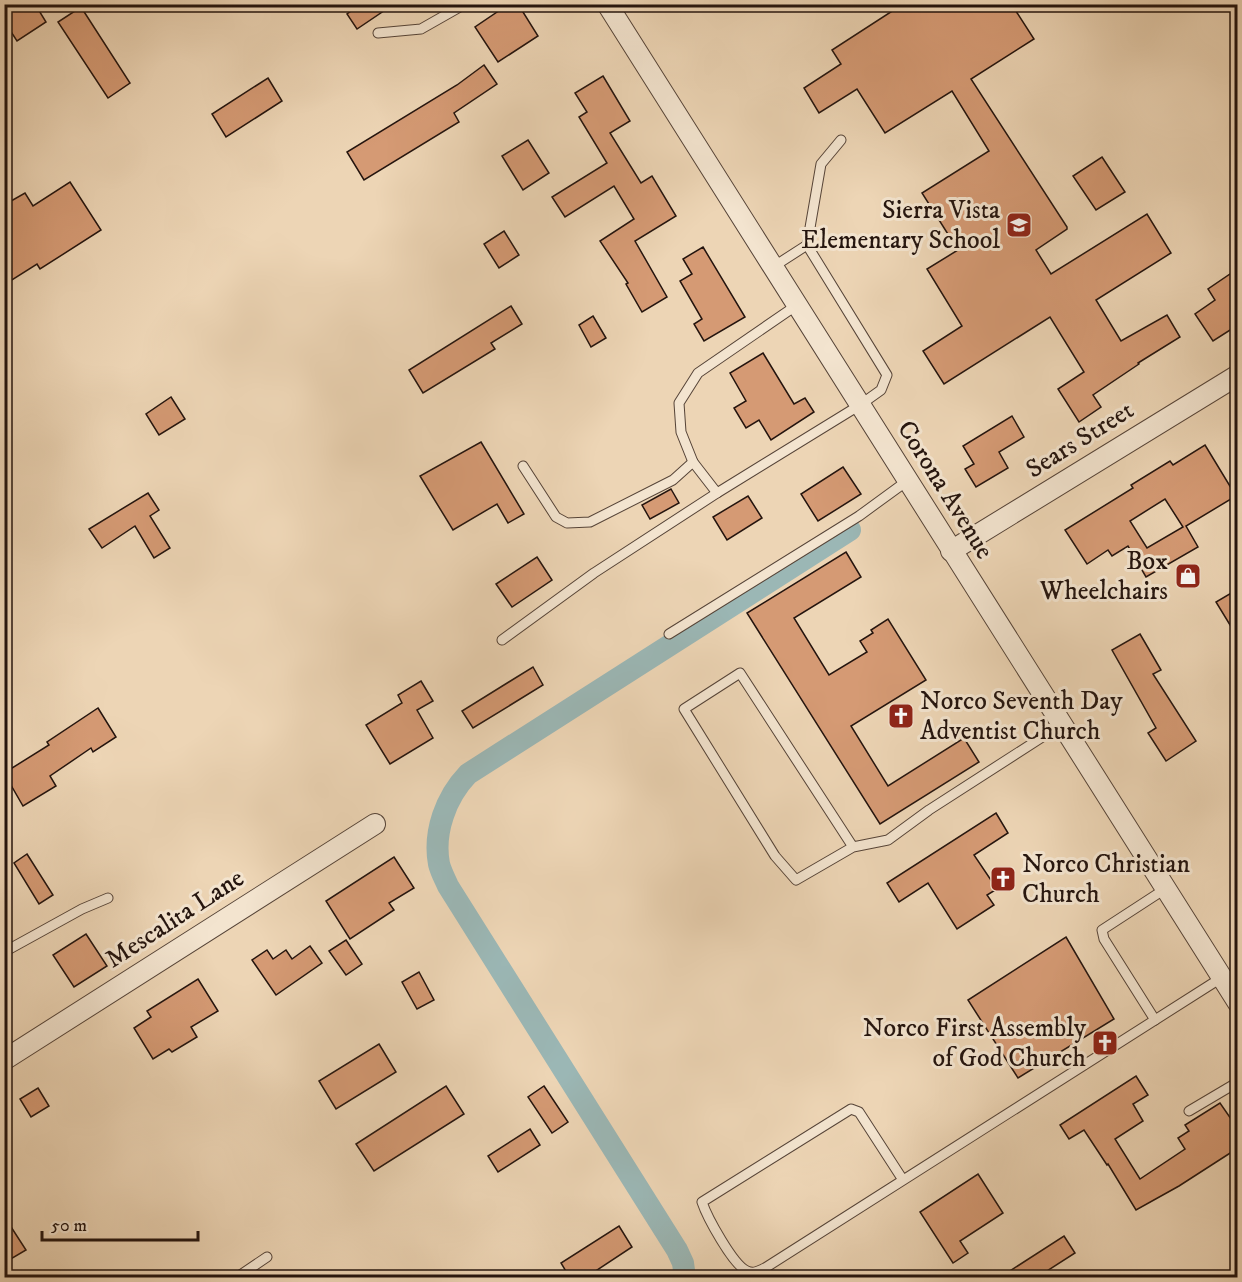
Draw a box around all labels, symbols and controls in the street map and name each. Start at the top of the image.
place label: Sierra Vista Elementary School [801,194,1000,257]
school or university icon: Sierra Vista Elementary School [1004,210,1034,240]
street label: Sears Street [1020,394,1140,486]
street label: Corona Avenue [889,415,1001,565]
place label: Box Wheelchairs [1039,545,1168,608]
shop icon: Box Wheelchairs [1173,561,1203,591]
place label: Norco Seventh Day Adventist Church [920,685,1123,748]
church icon: Norco Seventh Day Adventist Church [886,701,916,731]
place label: Norco Christian Church [1022,848,1190,911]
street label: Mescalita Lane [100,862,250,976]
church icon: Norco Christian Church [988,864,1018,894]
place label: Norco First Assembly of God Church [863,1012,1087,1075]
church icon: Norco First Assembly of God Church [1090,1028,1120,1058]
scale bar [42,1204,198,1242]
text: 50 m [51,1215,87,1237]

